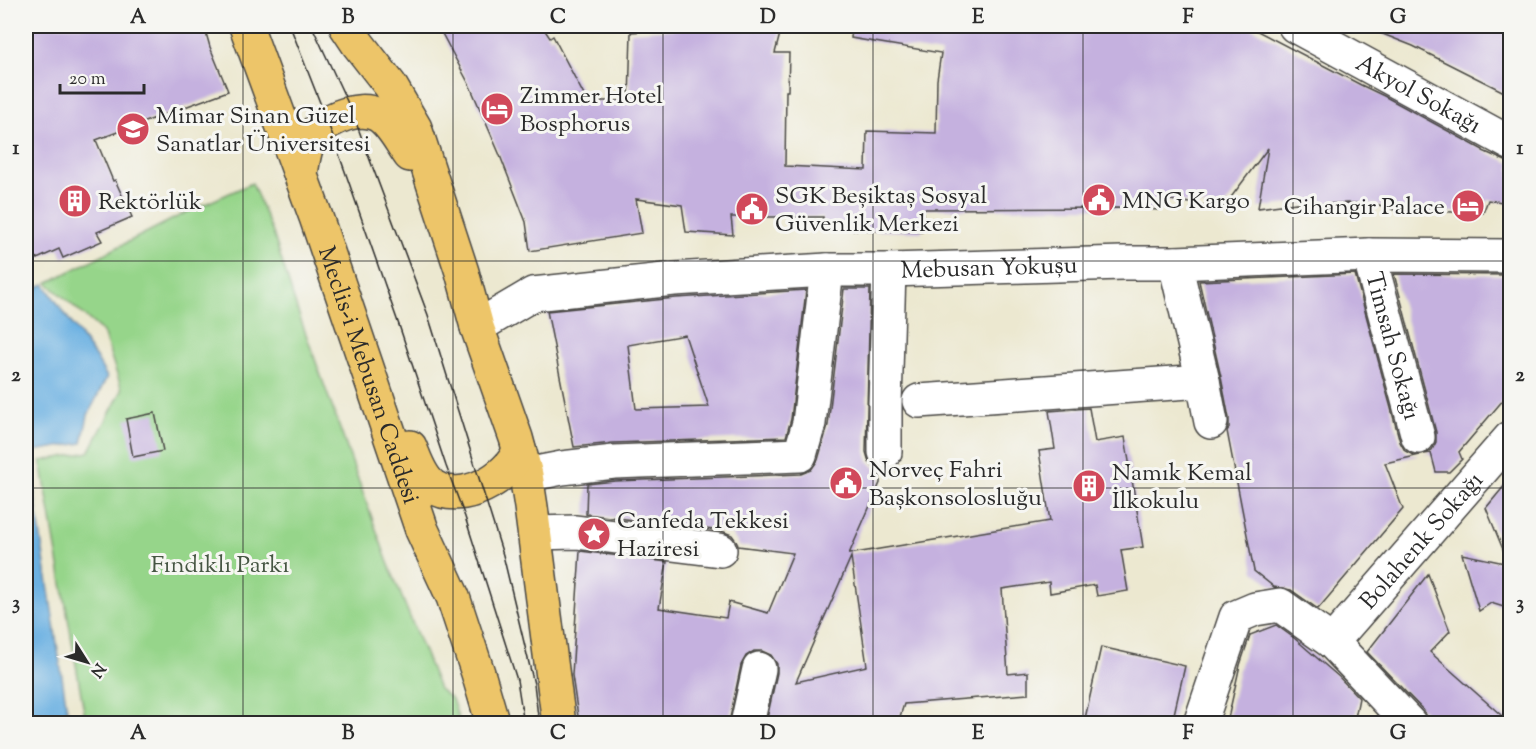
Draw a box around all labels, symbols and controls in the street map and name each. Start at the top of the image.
text: A [130,4,147,33]
text: B [342,4,355,33]
text: C [550,4,566,33]
text: D [760,4,776,33]
text: E [972,4,985,33]
text: F [1182,4,1194,33]
text: G [1390,4,1407,33]
street label: Akyol Sokağı [1349,47,1487,143]
scale bar [60,57,144,95]
text: 20 m [69,67,106,93]
place label: Zimmer Hotel Bosphorus [520,80,663,142]
hotel icon: Zimmer Hotel Bosphorus [479,91,515,127]
place label: Mimar Sinan Güzel Sanatlar Üniversitesi [156,100,371,162]
school or university icon: Mimar Sinan Güzel Sanatlar Üniversitesi [115,111,151,147]
text: 1 [13,135,20,164]
text: 1 [1517,135,1524,164]
place label: SGK Beşiktaş Sosyal Güvenlik Merkezi [775,180,988,242]
public building icon: MNG Kargo [1081,182,1117,218]
building icon: Rektörlük [57,183,93,219]
place label: MNG Kargo [1122,185,1250,219]
place label: Rektörlük [98,186,202,220]
hotel icon: Cihangir Palace [1450,188,1486,224]
public building icon: SGK Beşiktaş Sosyal Güvenlik Merkezi [734,191,770,227]
place label: Cihangir Palace [1284,191,1445,225]
street label: Meclis-i Mebusan Caddesi [308,242,427,509]
street label: Mebusan Yokuşu [900,249,1078,289]
street label: Timsah Sokağı [1355,269,1428,424]
text: 2 [11,362,21,391]
text: 2 [1515,362,1525,391]
place label: Norveç Fahri Başkonsolosluğu [869,454,1042,516]
place label: Namık Kemal İlkokulu [1112,457,1252,519]
public building icon: Norveç Fahri Başkonsolosluğu [828,465,864,501]
street label: Bolahenk Sokağı [1353,465,1492,618]
building icon: Namık Kemal İlkokulu [1071,468,1107,504]
place label: Canfeda Tekkesi Haziresi [617,505,789,567]
place icon: Canfeda Tekkesi Haziresi [576,516,612,552]
park label: Fındıklı Parkı [151,549,289,583]
text: 3 [12,590,20,619]
text: 3 [1516,590,1524,619]
north arrow [57,632,117,692]
text: N [84,657,110,682]
text: A [130,720,147,749]
text: B [342,720,355,749]
text: C [550,720,566,749]
text: D [760,720,776,749]
text: E [972,720,985,749]
text: F [1182,720,1194,749]
text: G [1390,720,1407,749]

